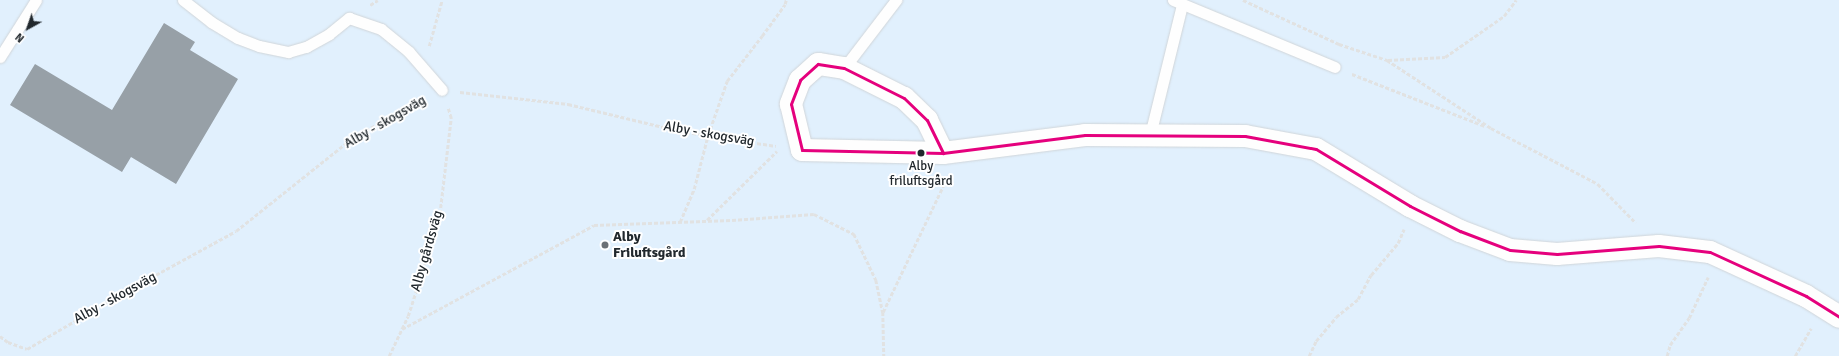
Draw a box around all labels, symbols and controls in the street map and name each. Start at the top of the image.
north arrow [8,8,48,48]
text: N [13,30,27,45]
street label: Alby - skogsväg [341,92,429,152]
street label: Alby - skogsväg [662,118,756,150]
marker: Alby friluftsgård [916,148,926,158]
place label: Alby friluftsgård [889,159,953,190]
street label: Alby gårdsväg [407,209,447,293]
place label: Alby Friluftsgård [613,229,685,262]
marker: Alby Friluftsgård [600,240,610,250]
street label: Alby - skogsväg [71,268,159,328]

